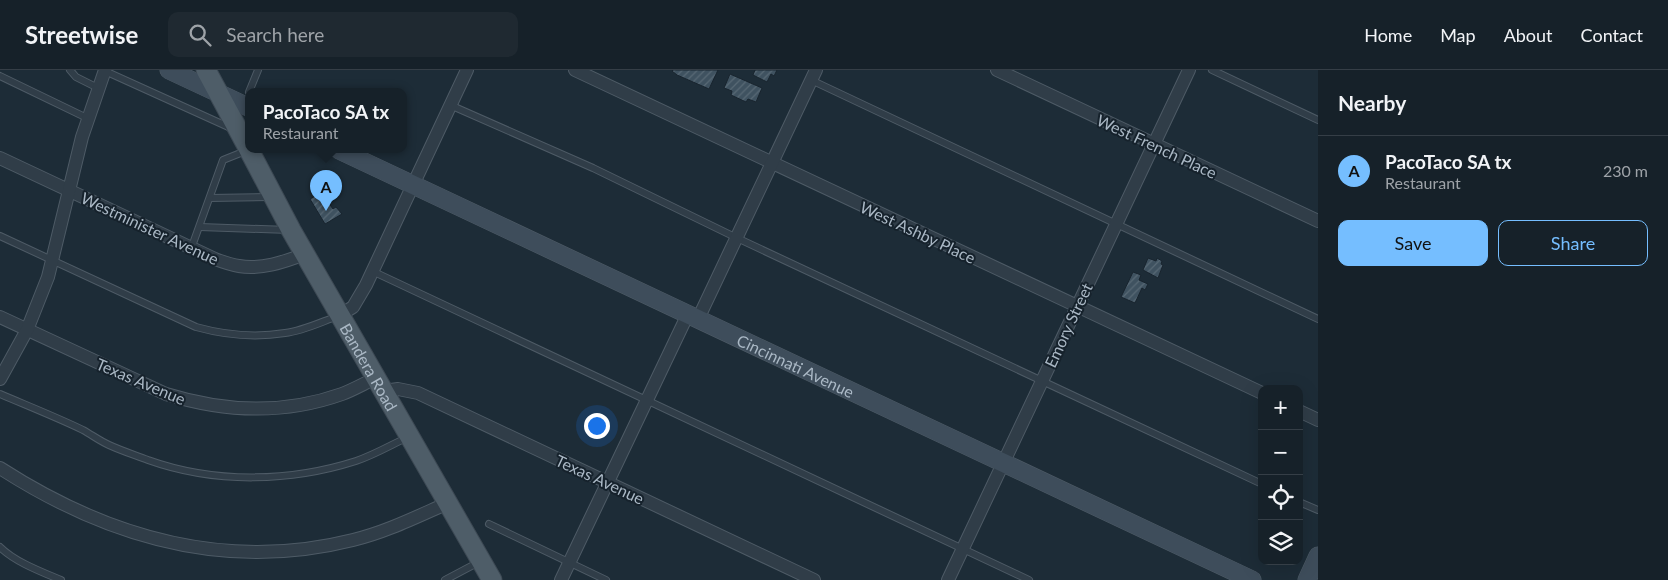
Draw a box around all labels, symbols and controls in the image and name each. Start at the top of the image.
search box [168,12,518,57]
text: Streetwise [25,20,138,49]
icon: search [186,21,214,49]
text: Search here [226,23,324,46]
text: Home [1364,24,1412,46]
text: Map [1440,24,1476,46]
text: About [1504,24,1553,46]
text: Contact [1581,24,1643,46]
popup [245,88,407,153]
text: Nearby [1338,90,1406,115]
text: PacoTaco SA tx [263,100,389,123]
street label: West French Place [1094,110,1220,182]
text: Restaurant [263,123,338,142]
text: PacoTaco SA tx [1385,150,1511,173]
text: A [1348,161,1360,180]
text: 230 m [1603,161,1648,180]
pin: A [310,170,342,211]
text: Restaurant [1385,173,1461,192]
street label: Westminister Avenue [78,188,222,268]
street label: West Ashby Place [857,197,979,267]
button: Save [1338,220,1488,266]
button: Share [1498,220,1648,266]
street label: Emory Street [1040,279,1096,370]
street label: Bandera Road [337,320,402,414]
street label: Cincinnati Avenue [734,329,857,401]
street label: Texas Avenue [93,354,189,408]
map controls [1258,385,1303,565]
button: + [1258,385,1303,430]
your location [584,413,610,439]
button: − [1258,430,1303,475]
street label: Texas Avenue [553,450,647,508]
button: locate [1258,475,1303,520]
button: layers [1258,520,1303,565]

